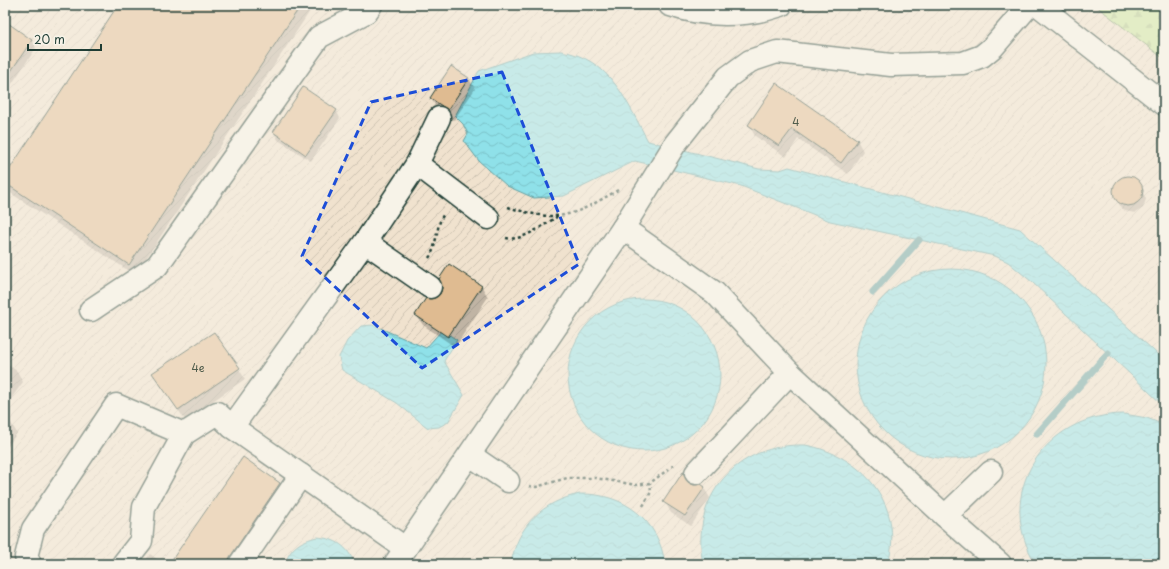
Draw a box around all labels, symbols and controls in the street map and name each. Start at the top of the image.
scale bar [28,26,101,52]
text: 20 m [34,30,65,48]
house number: 4 [792,113,800,130]
house number: 4e [191,359,205,376]

